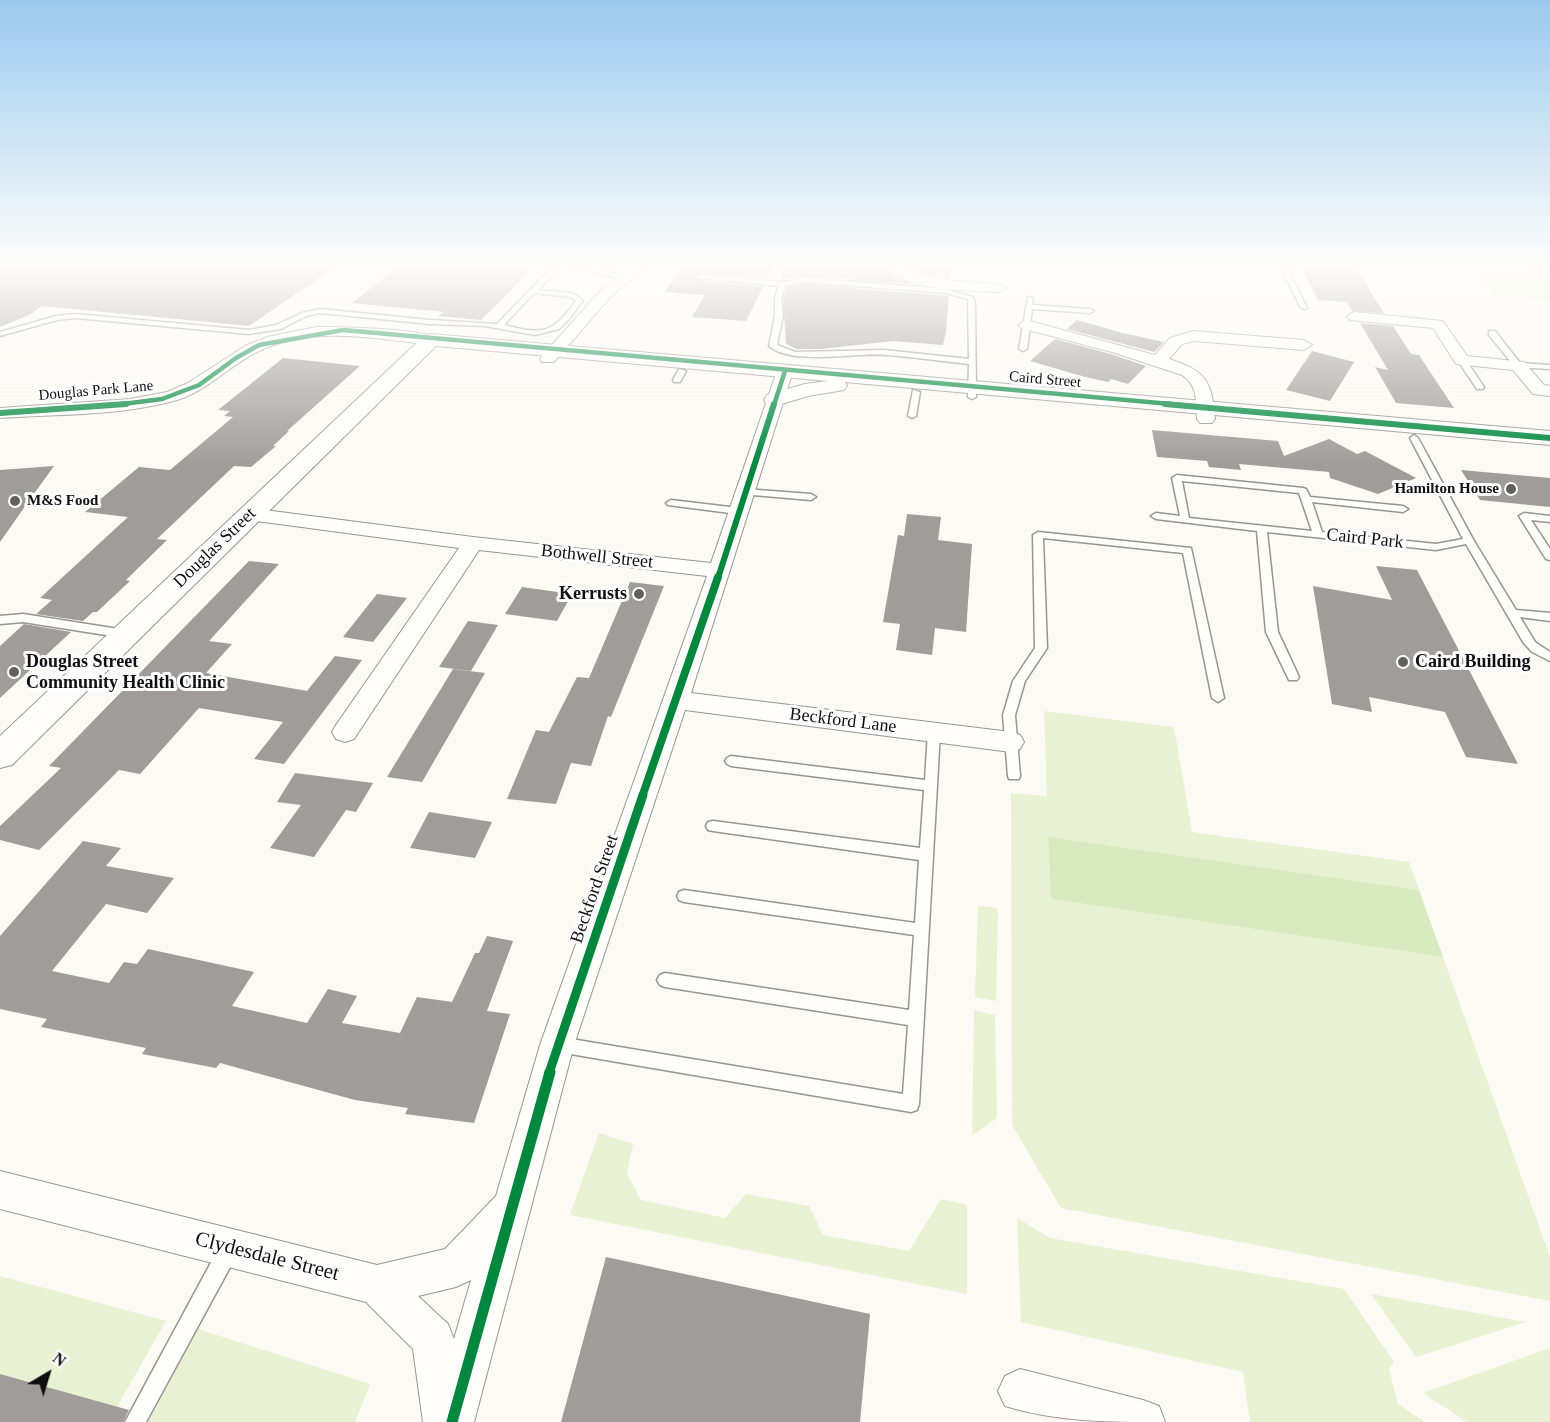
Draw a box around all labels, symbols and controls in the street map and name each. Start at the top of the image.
street label: Caird Street [1008,368,1082,392]
street label: Douglas Park Lane [38,377,154,405]
place label: Hamilton House [1394,480,1499,498]
marker: Hamilton House [1504,482,1518,496]
place label: M&S Food [27,492,98,510]
marker: M&S Food [8,494,22,508]
street label: Douglas Street [169,503,261,593]
street label: Caird Park [1325,524,1405,554]
street label: Bothwell Street [540,540,654,574]
place label: Kerrusts [559,583,627,605]
marker: Kerrusts [632,587,646,601]
place label: Douglas Street Community Health Clinic [26,651,225,694]
place label: Caird Building [1415,651,1531,673]
marker: Caird Building [1396,655,1410,669]
marker: Douglas Street Community Health Clinic [7,665,21,679]
street label: Beckford Lane [788,704,898,738]
street label: Beckford Street [566,832,624,946]
street label: Clydesdale Street [192,1227,342,1287]
north arrow [18,1344,78,1404]
text: N [50,1349,69,1370]

